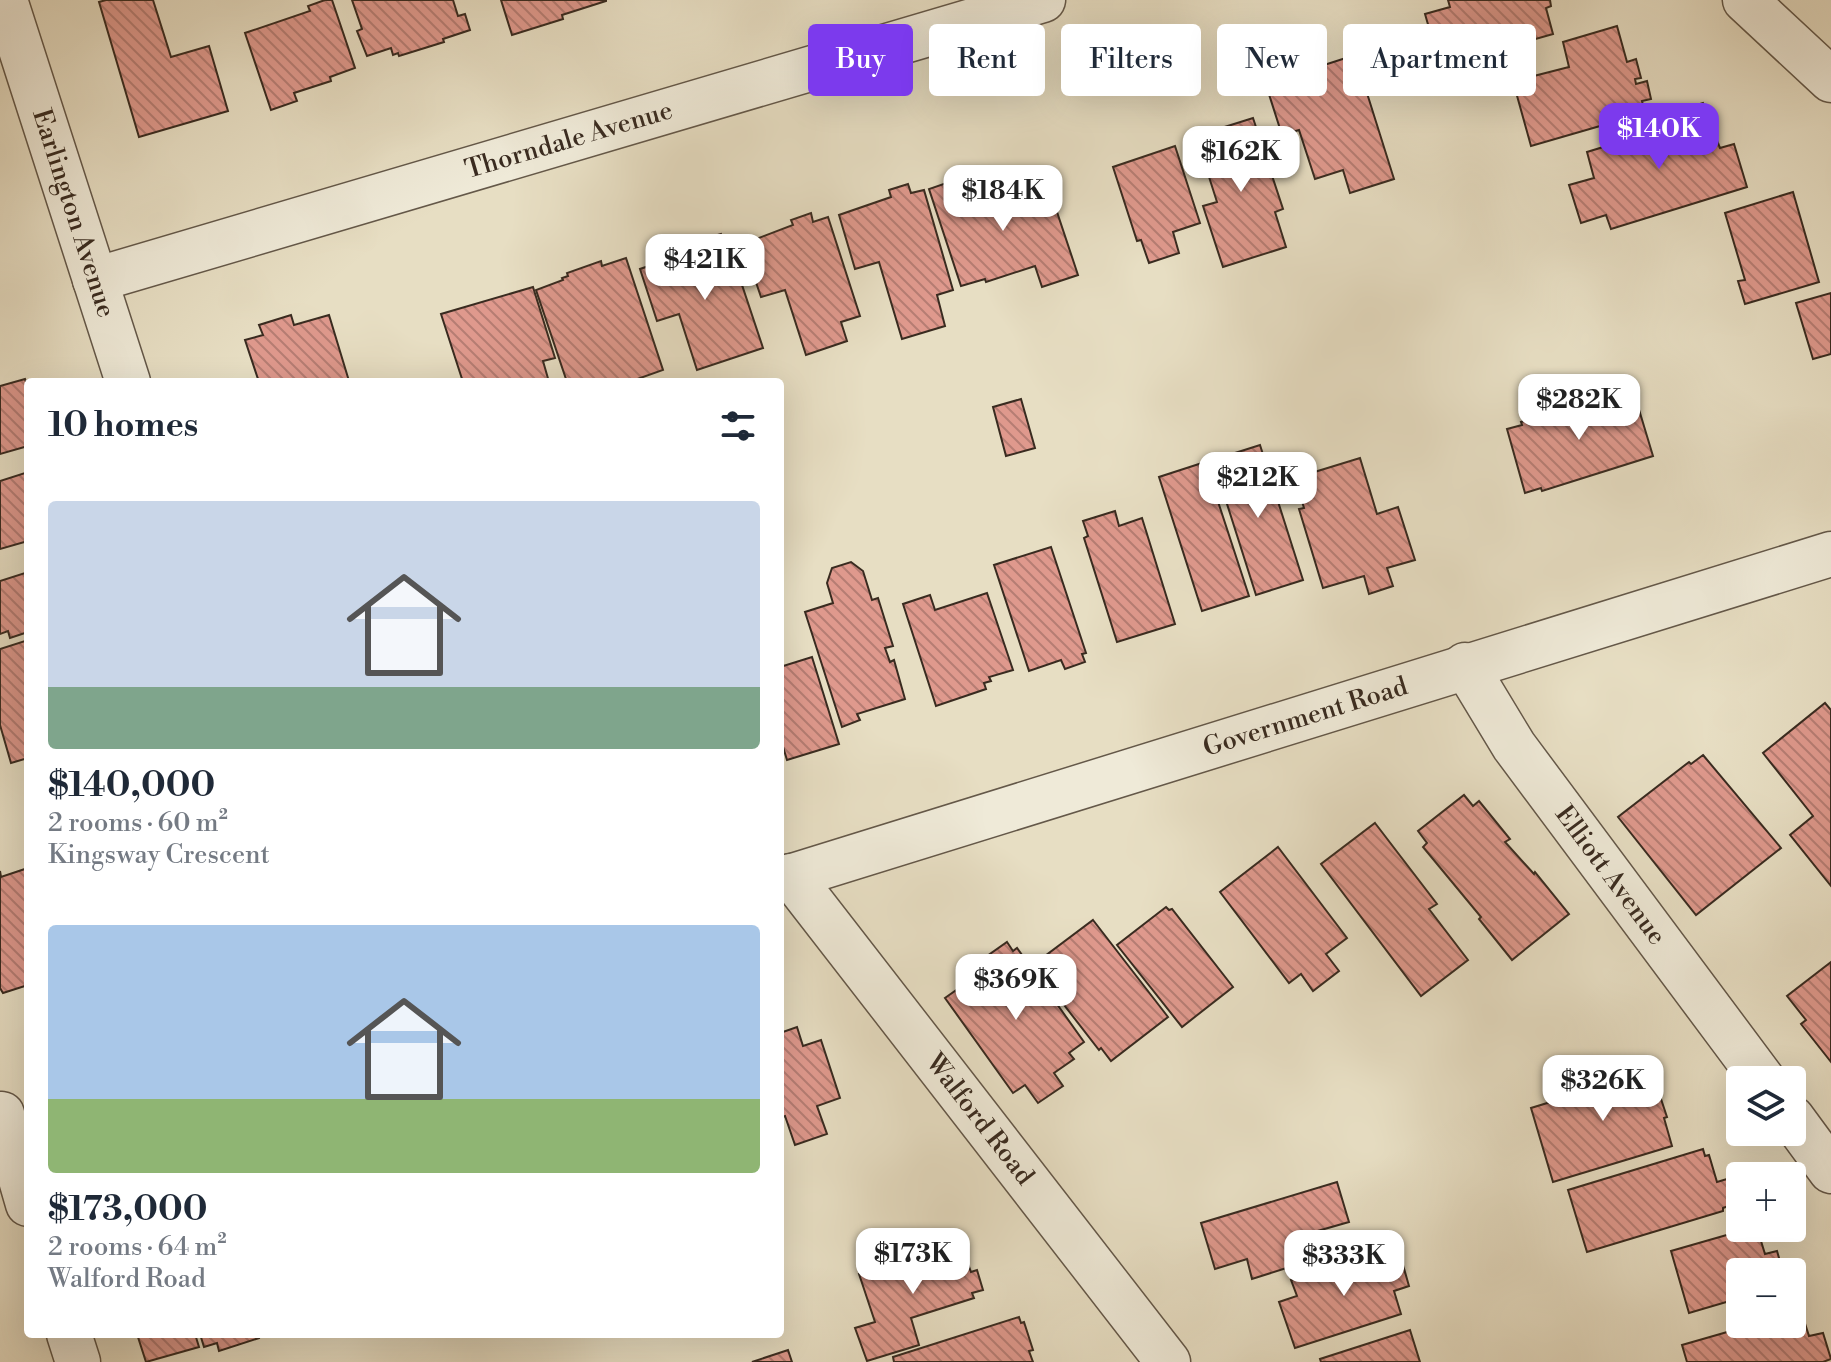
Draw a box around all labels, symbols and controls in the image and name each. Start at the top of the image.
chip: Buy [808,24,913,96]
chip: Rent [929,24,1045,96]
chip: Filters [1061,24,1201,96]
chip: New [1217,24,1327,96]
chip: Apartment [1343,24,1536,96]
street label: Thorndale Avenue [461,94,676,186]
pin: $140K [1603,103,1715,171]
street label: Earlington Avenue [25,105,122,322]
text: $140K [1617,113,1701,145]
pin: $162K [1185,126,1297,194]
text: $162K [1201,136,1281,168]
pin: $184K [947,165,1059,233]
text: $184K [962,175,1045,207]
pin: $421K [649,234,761,302]
text: $421K [664,244,747,276]
pin: $282K [1523,374,1635,442]
text: $282K [1536,384,1622,416]
icon: filters [716,404,760,448]
text: 10 homes [48,405,198,447]
pin: $212K [1202,452,1314,520]
text: $212K [1217,462,1299,494]
icon: home [332,553,476,697]
street label: Government Road [1199,670,1412,764]
text: $140,000 [48,765,215,807]
street label: Elliott Avenue [1548,799,1673,951]
text: 2 rooms · 60 m² [48,807,228,839]
text: Kingsway Crescent [48,839,270,871]
pin: $369K [960,954,1072,1022]
text: $369K [974,964,1058,996]
icon: home [332,977,476,1121]
street label: Walford Road [918,1046,1041,1192]
pin: $326K [1547,1055,1659,1123]
text: $326K [1561,1065,1645,1097]
map controls [1726,1066,1806,1338]
button: layers [1726,1066,1806,1146]
button: + [1726,1162,1806,1242]
text: $173,000 [48,1189,207,1231]
pin: $173K [857,1228,969,1296]
pin: $333K [1288,1230,1400,1298]
text: 2 rooms · 64 m² [48,1231,227,1263]
text: $173K [874,1238,952,1270]
text: $333K [1302,1240,1386,1272]
button: − [1726,1258,1806,1338]
text: Walford Road [48,1263,206,1295]

